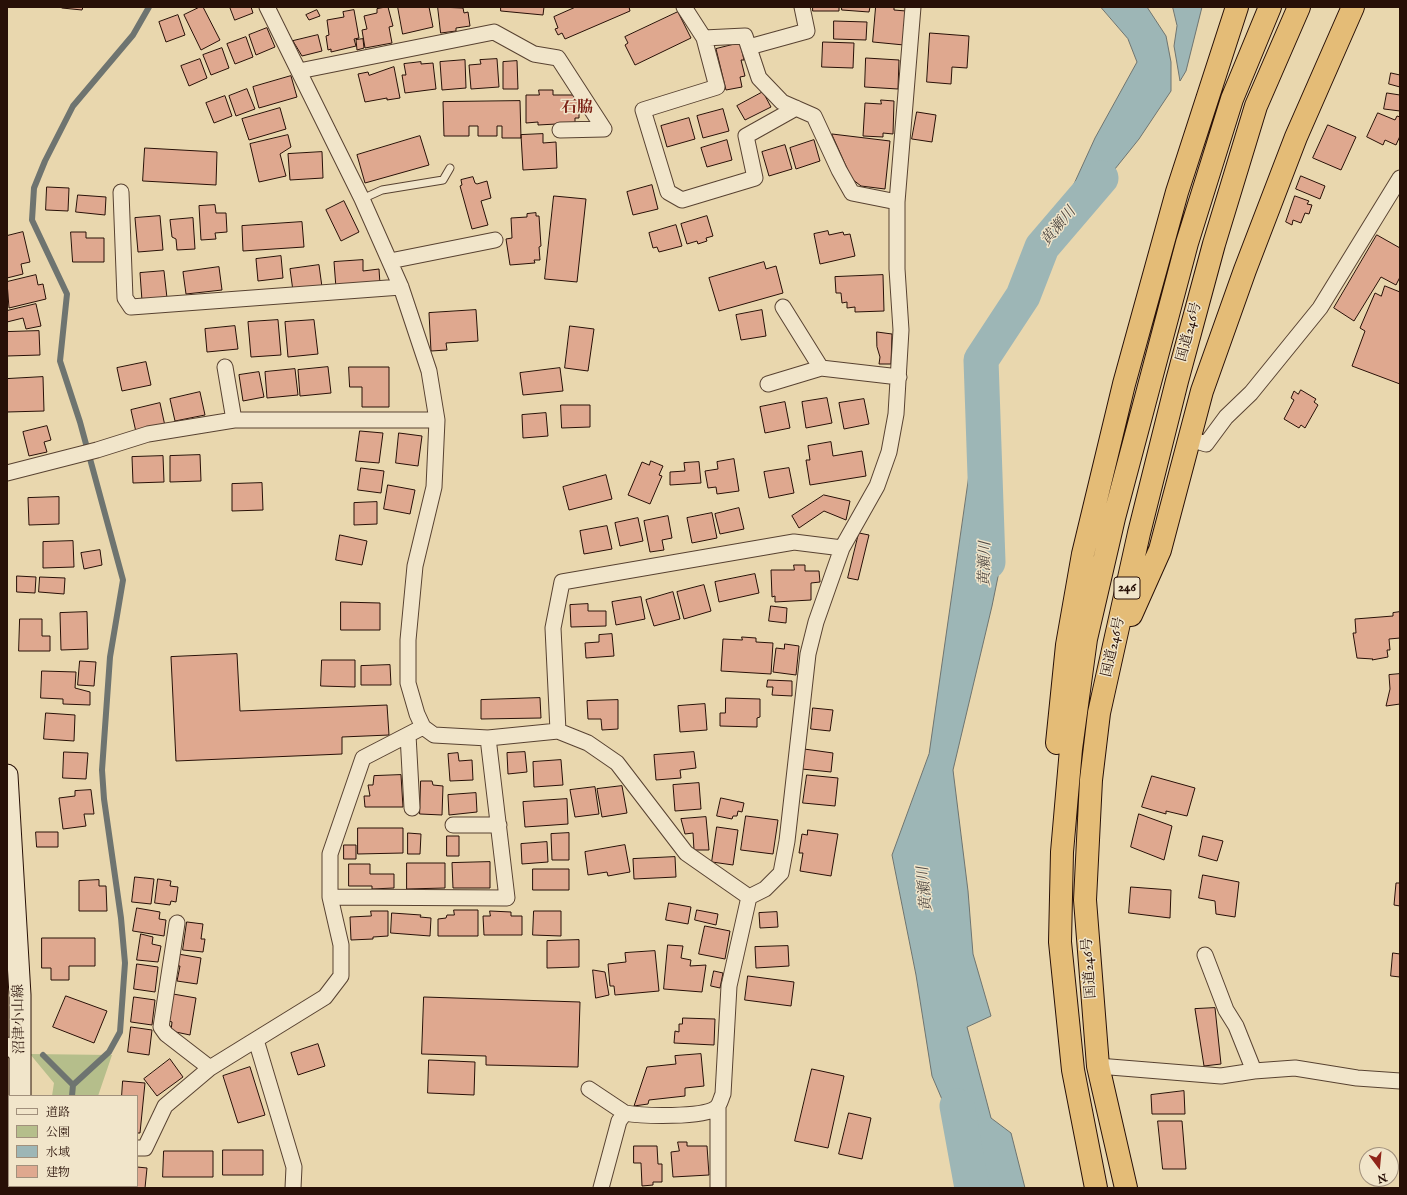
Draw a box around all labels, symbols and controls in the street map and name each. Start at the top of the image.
district label: 石脇 [561,99,593,119]
water label: 黄瀬川 [1038,204,1080,250]
street label: 国道246号 [1174,300,1206,364]
water label: 黄瀬川 [977,541,995,587]
road number: 246 [1114,577,1140,599]
street label: 国道246号 [1099,615,1129,679]
water label: 黄瀬川 [915,866,937,912]
street label: 国道246号 [1079,937,1101,999]
street label: 沼津小山線 [11,984,29,1054]
legend [8,1095,138,1187]
text: 道路 [46,1105,70,1120]
text: 公園 [46,1125,70,1140]
text: 水域 [46,1145,70,1160]
north arrow [1359,1147,1399,1187]
text: 建物 [46,1165,70,1180]
text: N [1376,1170,1389,1186]

